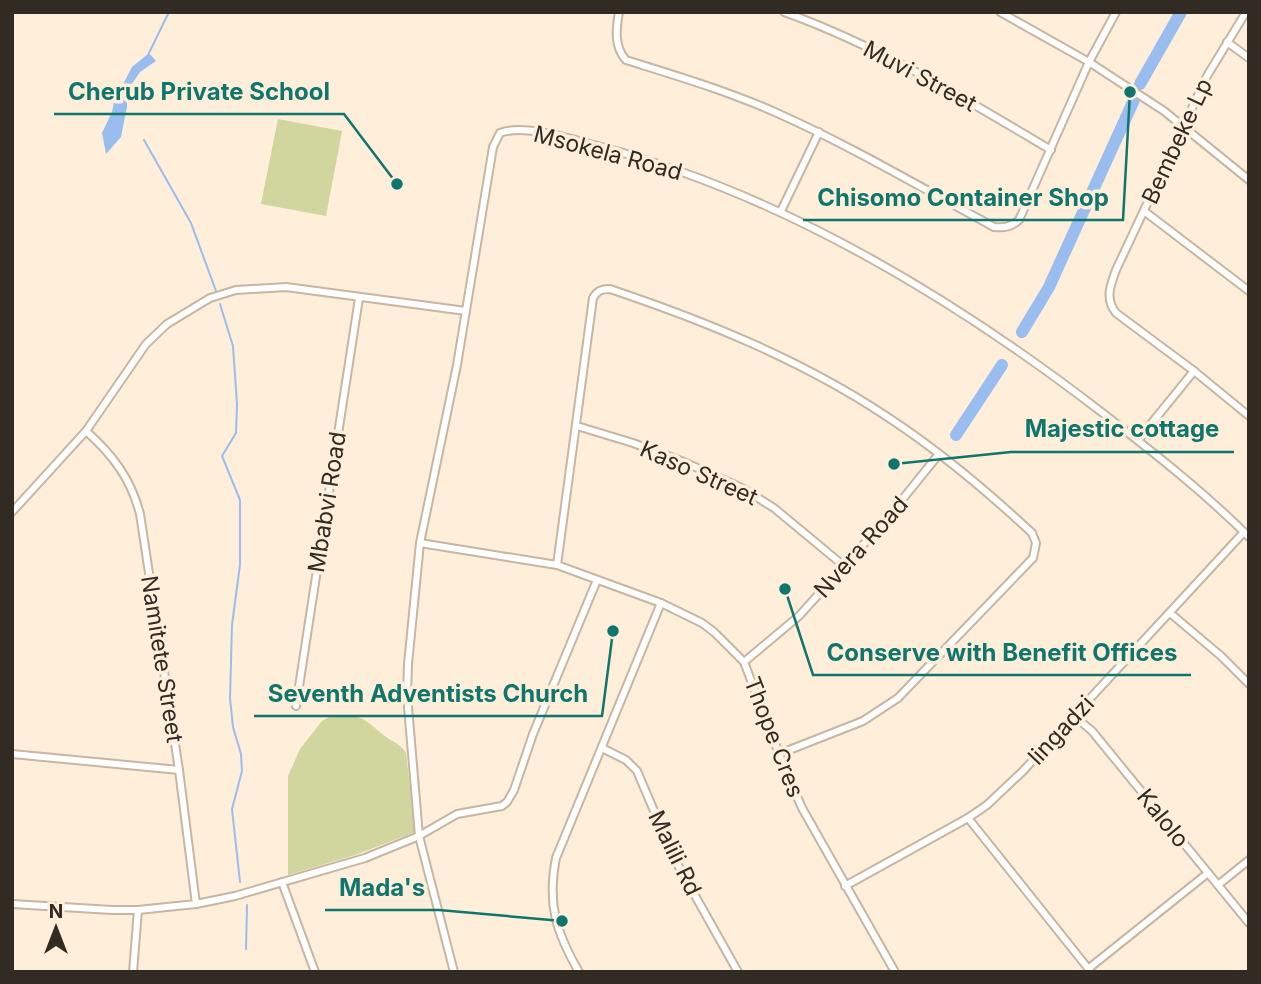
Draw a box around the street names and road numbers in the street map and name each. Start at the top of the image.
street label: Muvi Street [859,34,982,118]
street label: Bembeke Lp [1136,74,1218,208]
street label: Msokela Road [531,120,685,186]
street label: Mbabvi Road [302,430,352,574]
street label: Kaso Street [636,435,763,512]
street label: Nvera Road [808,490,914,604]
street label: Namitete Street [135,573,189,745]
street label: Thope Cres [738,673,810,801]
street label: lingadzi [1022,690,1100,770]
street label: Kalolo [1131,783,1195,853]
street label: Malili Rd [642,806,708,900]

